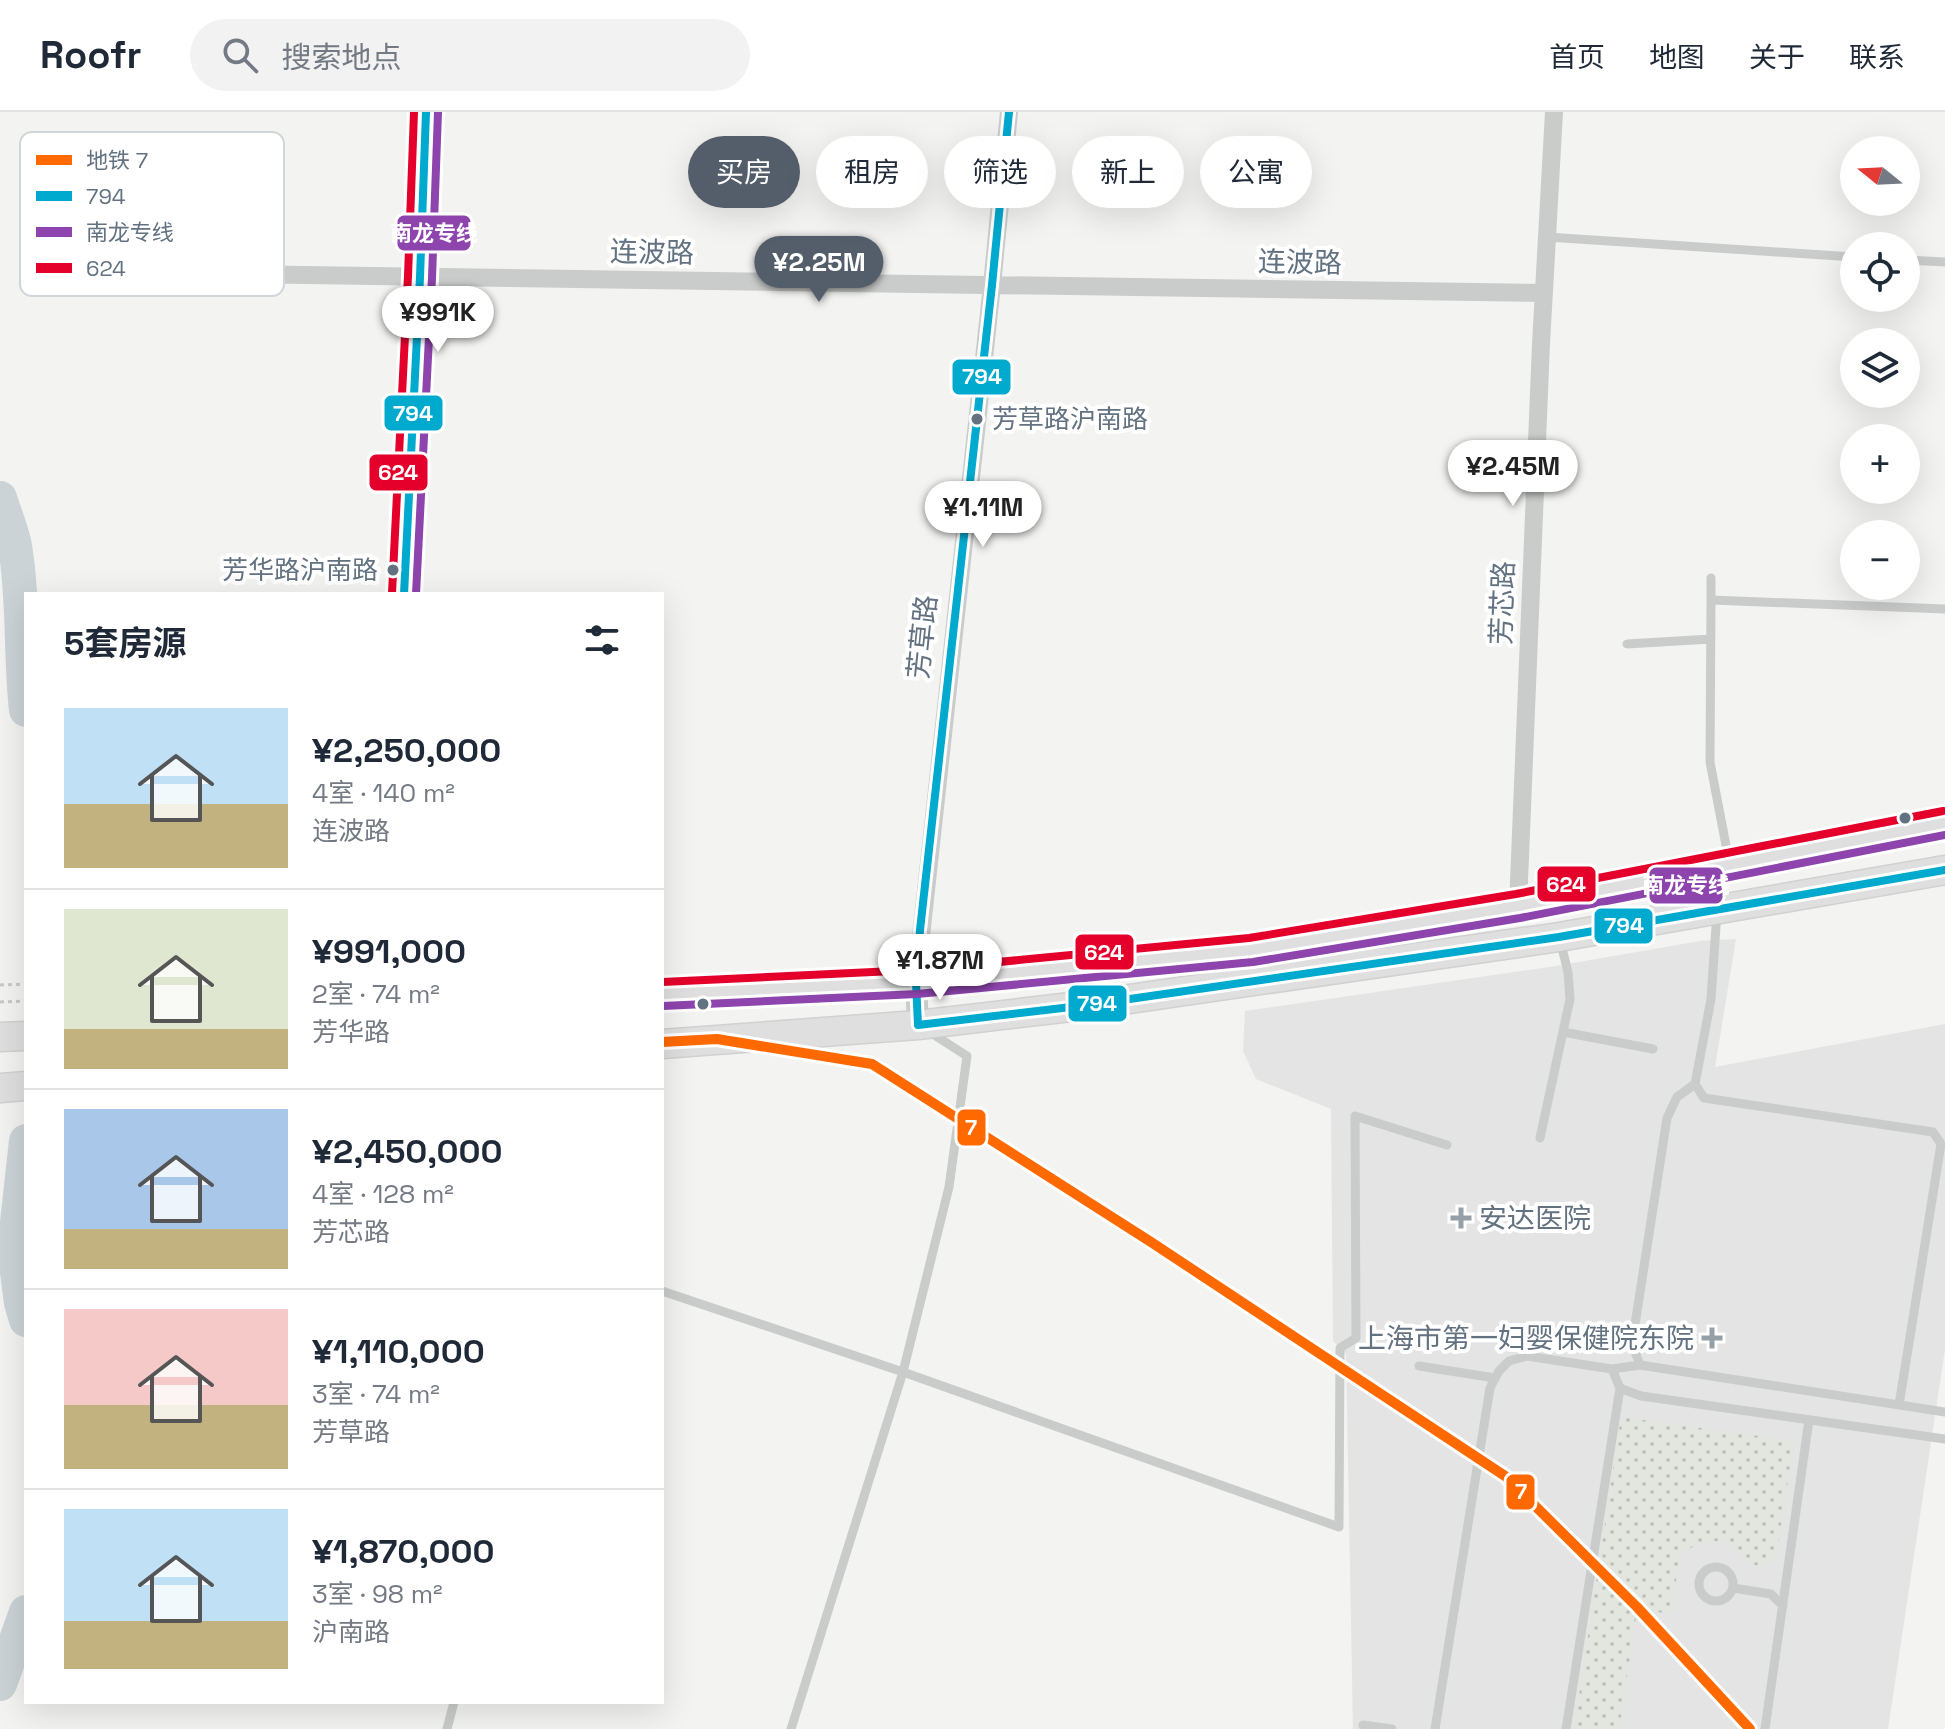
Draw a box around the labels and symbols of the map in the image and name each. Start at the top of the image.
legend [20,132,284,296]
north arrow [1840,136,1920,216]
text: 地铁 7 [86,146,148,174]
text: 794 [86,182,126,210]
line badge: 南龙专线 [396,214,472,252]
text: 南龙专线 [86,218,174,246]
text: 南龙专线 [390,219,478,247]
street label: 连波路 [610,233,694,271]
pin: ¥2.25M [754,236,884,304]
street label: 连波路 [1258,243,1342,281]
text: 624 [86,254,126,282]
pin: ¥991K [382,286,494,354]
line badge: 794 [951,358,1012,396]
text: 794 [962,362,1002,390]
line badge: 794 [383,394,444,432]
text: 794 [393,399,433,427]
place label: 芳草路沪南路 [992,402,1148,436]
marker: 芳草路沪南路 [969,411,985,427]
pin: ¥2.45M [1448,440,1578,508]
line badge: 624 [368,453,429,492]
text: 624 [378,458,418,486]
pin: ¥1.11M [918,481,1048,549]
place label: 芳华路沪南路 [222,553,378,587]
street label: 芳芯路 [1483,560,1521,646]
marker: 芳华路沪南路 [385,562,401,578]
street label: 芳草路 [900,593,944,681]
unlabelled marker [1897,810,1913,826]
line badge: 624 [1536,865,1597,903]
line badge: 南龙专线 [1648,866,1724,905]
text: 624 [1546,870,1586,898]
text: 南龙专线 [1642,871,1730,899]
line badge: 794 [1593,907,1654,945]
text: 794 [1604,911,1644,939]
line badge: 624 [1074,933,1135,971]
pin: ¥1.87M [875,934,1005,1002]
text: 624 [1084,938,1124,966]
line badge: 794 [1067,984,1128,1023]
text: 794 [1077,989,1117,1017]
unlabelled marker [695,996,711,1012]
line badge: 7 [956,1108,987,1147]
text: 7 [965,1113,977,1141]
place label: 安达医院 [1479,1200,1591,1236]
marker: 安达医院 [1450,1207,1472,1229]
place label: 上海市第一妇婴保健院东院 [1358,1320,1694,1356]
marker: 上海市第一妇婴保健院东院 [1701,1327,1723,1349]
line badge: 7 [1505,1473,1536,1511]
text: 7 [1515,1477,1527,1505]

